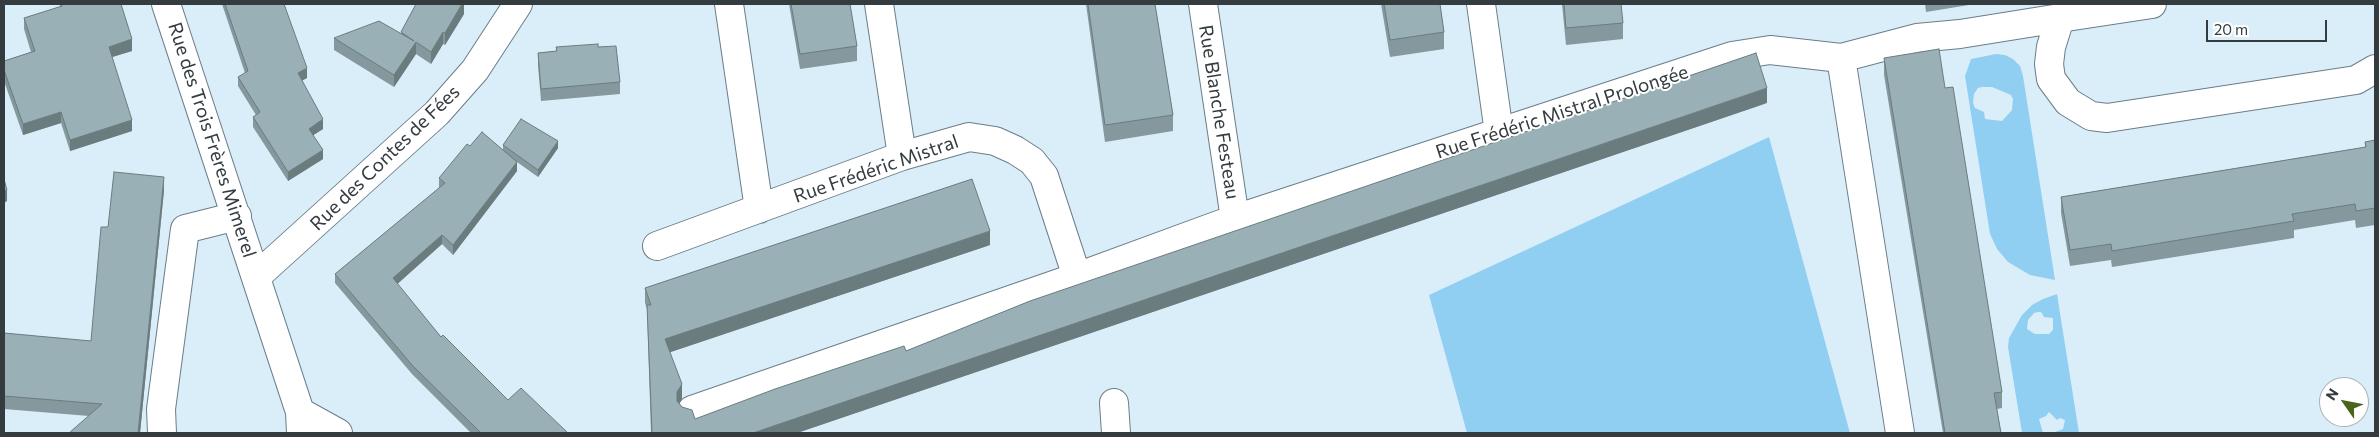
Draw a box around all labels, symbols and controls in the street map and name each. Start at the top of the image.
scale bar [2209,10,2330,42]
street label: Rue des Trois Frères Mimerel [163,20,261,260]
text: 20 m [2214,20,2248,38]
street label: Rue Blanche Festeau [1194,23,1244,201]
street label: Rue Frédéric Mistral Prolongée [1433,60,1691,164]
street label: Rue des Contes de Fées [305,81,465,235]
street label: Rue Frédéric Mistral [791,130,961,208]
north arrow [2319,377,2369,427]
text: N [2322,385,2342,403]

